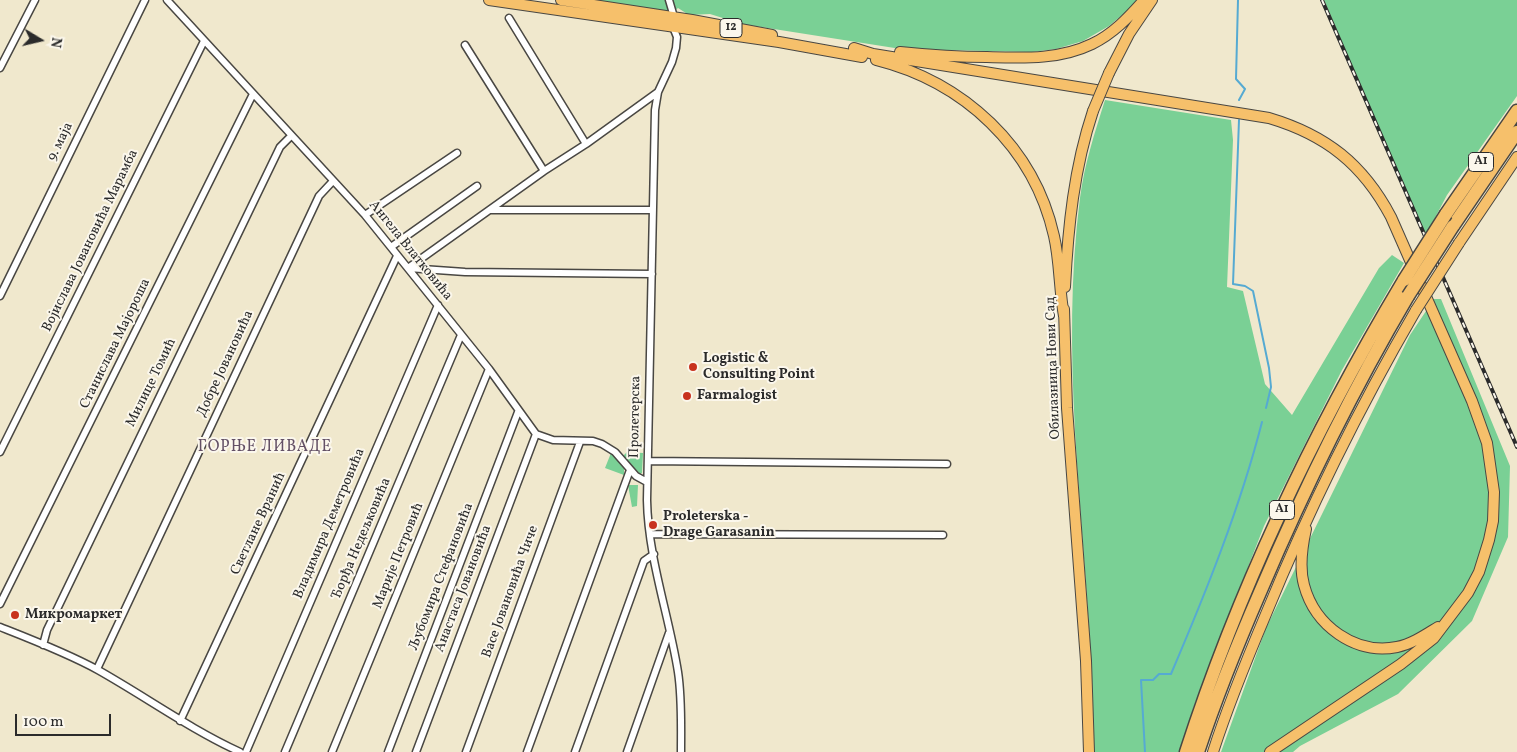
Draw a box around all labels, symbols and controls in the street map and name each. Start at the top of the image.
north arrow [15,15,65,65]
road number: 12 [720,18,742,38]
text: N [45,36,65,49]
street label: 9. маја [44,120,78,164]
street label: Војислава Јовановића Марамба [39,147,143,335]
road number: A1 [1468,152,1494,172]
street label: Ангела Влатковића [365,198,455,304]
street label: Станислава Мајороша [77,276,155,412]
street label: Обилазница Нови Сад [1043,296,1065,440]
street label: Добре Јовановића [194,308,258,420]
street label: Милице Томић [123,336,181,430]
place label: Logistic & Consulting Point [703,351,815,384]
marker: Logistic & Consulting Point [687,361,699,373]
street label: Пролетерска [627,376,645,458]
place label: Farmalogist [697,388,777,404]
marker: Farmalogist [681,390,693,402]
district label: ГОРЊЕ ЛИВАДЕ [196,438,334,458]
street label: Владимира Деметровића [291,446,369,602]
street label: Светлане Вранић [228,470,290,578]
street label: Ђорђа Недељковића [329,476,395,602]
street label: Марије Петровић [370,500,428,612]
road number: A1 [1270,500,1294,520]
street label: Љубомира Стефановића [406,501,478,653]
place label: Proleterska - Drage Garasanin [663,509,775,542]
marker: Proleterska - Drage Garasanin [647,519,659,531]
street label: Анастаса Јовановића [432,523,496,655]
street label: Васе Јовановића Чиче [479,523,543,661]
place label: Микромаркет [25,607,122,623]
marker: Микромаркет [9,609,21,621]
scale bar [18,704,114,736]
text: 100 m [23,712,63,733]

